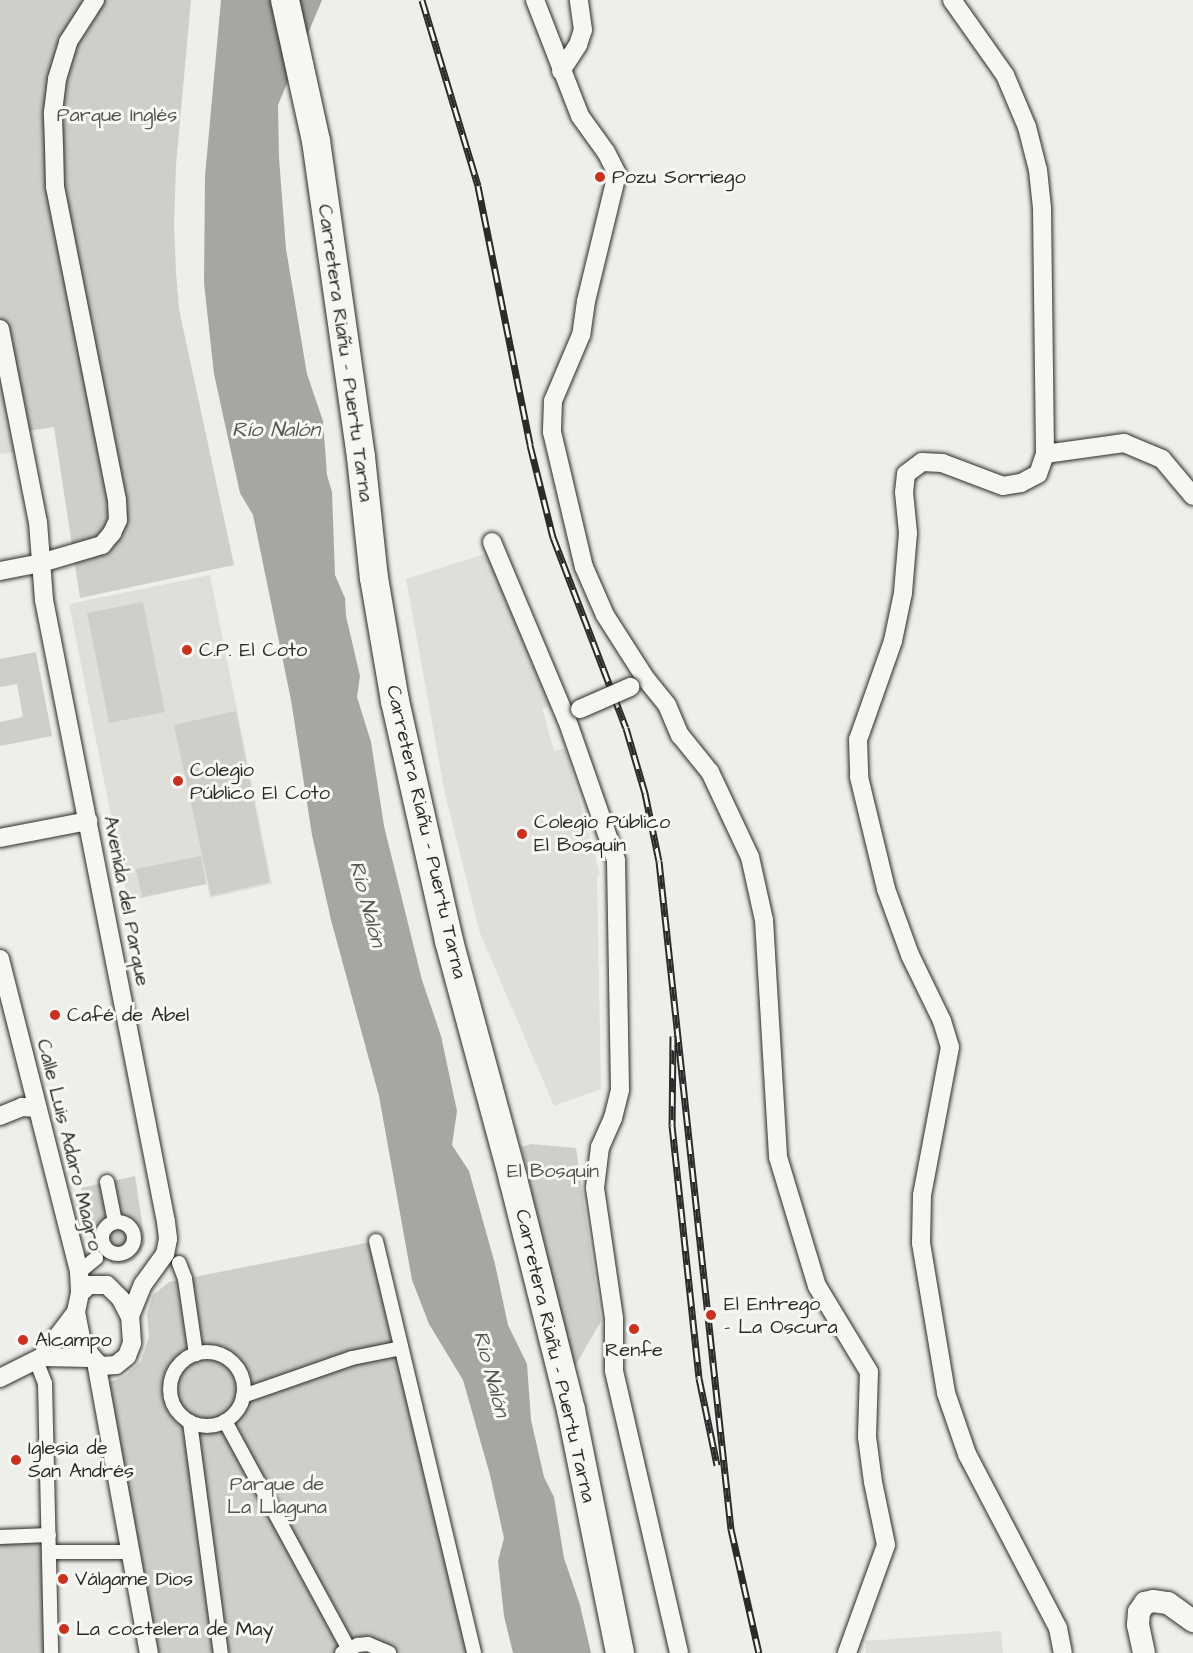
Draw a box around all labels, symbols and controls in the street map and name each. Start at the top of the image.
park label: Parque Inglés [57,103,177,127]
place label: Pozu Sorriego [612,165,746,189]
marker: Pozu Sorriego [593,170,607,184]
street label: Carretera Riañu - Puertu Tarna [312,203,378,503]
water label: Río Nalón [232,417,320,443]
place label: C.P. El Coto [199,638,307,662]
marker: C.P. El Coto [180,643,194,657]
street label: Carretera Riañu - Puertu Tarna [381,683,471,981]
place label: Colegio Público El Coto [190,758,330,805]
marker: Colegio Público El Coto [171,774,185,788]
place label: Colegio Público El Bosquín [534,810,670,857]
street label: Avenida del Parque [98,814,154,988]
marker: Colegio Público El Bosquín [515,827,529,841]
water label: Río Nalón [343,858,391,950]
place label: Café de Abel [67,1003,189,1027]
marker: Café de Abel [48,1008,62,1022]
street label: Calle Luis Adaro Magro [31,1037,107,1253]
park label: El Bosquín [507,1159,599,1183]
street label: Carretera Riañu - Puertu Tarna [510,1207,600,1505]
place label: El Entrego - La Oscura [724,1292,838,1339]
marker: El Entrego - La Oscura [702,1306,720,1324]
marker: Renfe [627,1322,641,1336]
place label: Alcampo [35,1328,112,1352]
water label: Río Nalón [467,1328,515,1420]
marker: Alcampo [16,1333,30,1347]
place label: Renfe [605,1338,663,1362]
place label: Iglesia de San Andrés [28,1436,134,1483]
marker: Iglesia de San Andrés [9,1453,23,1467]
park label: Parque de La Llaguna [227,1473,327,1520]
place label: Válgame Dios [75,1567,193,1591]
marker: Válgame Dios [56,1572,70,1586]
place label: La coctelera de May [76,1617,273,1641]
marker: La coctelera de May [57,1622,71,1636]

